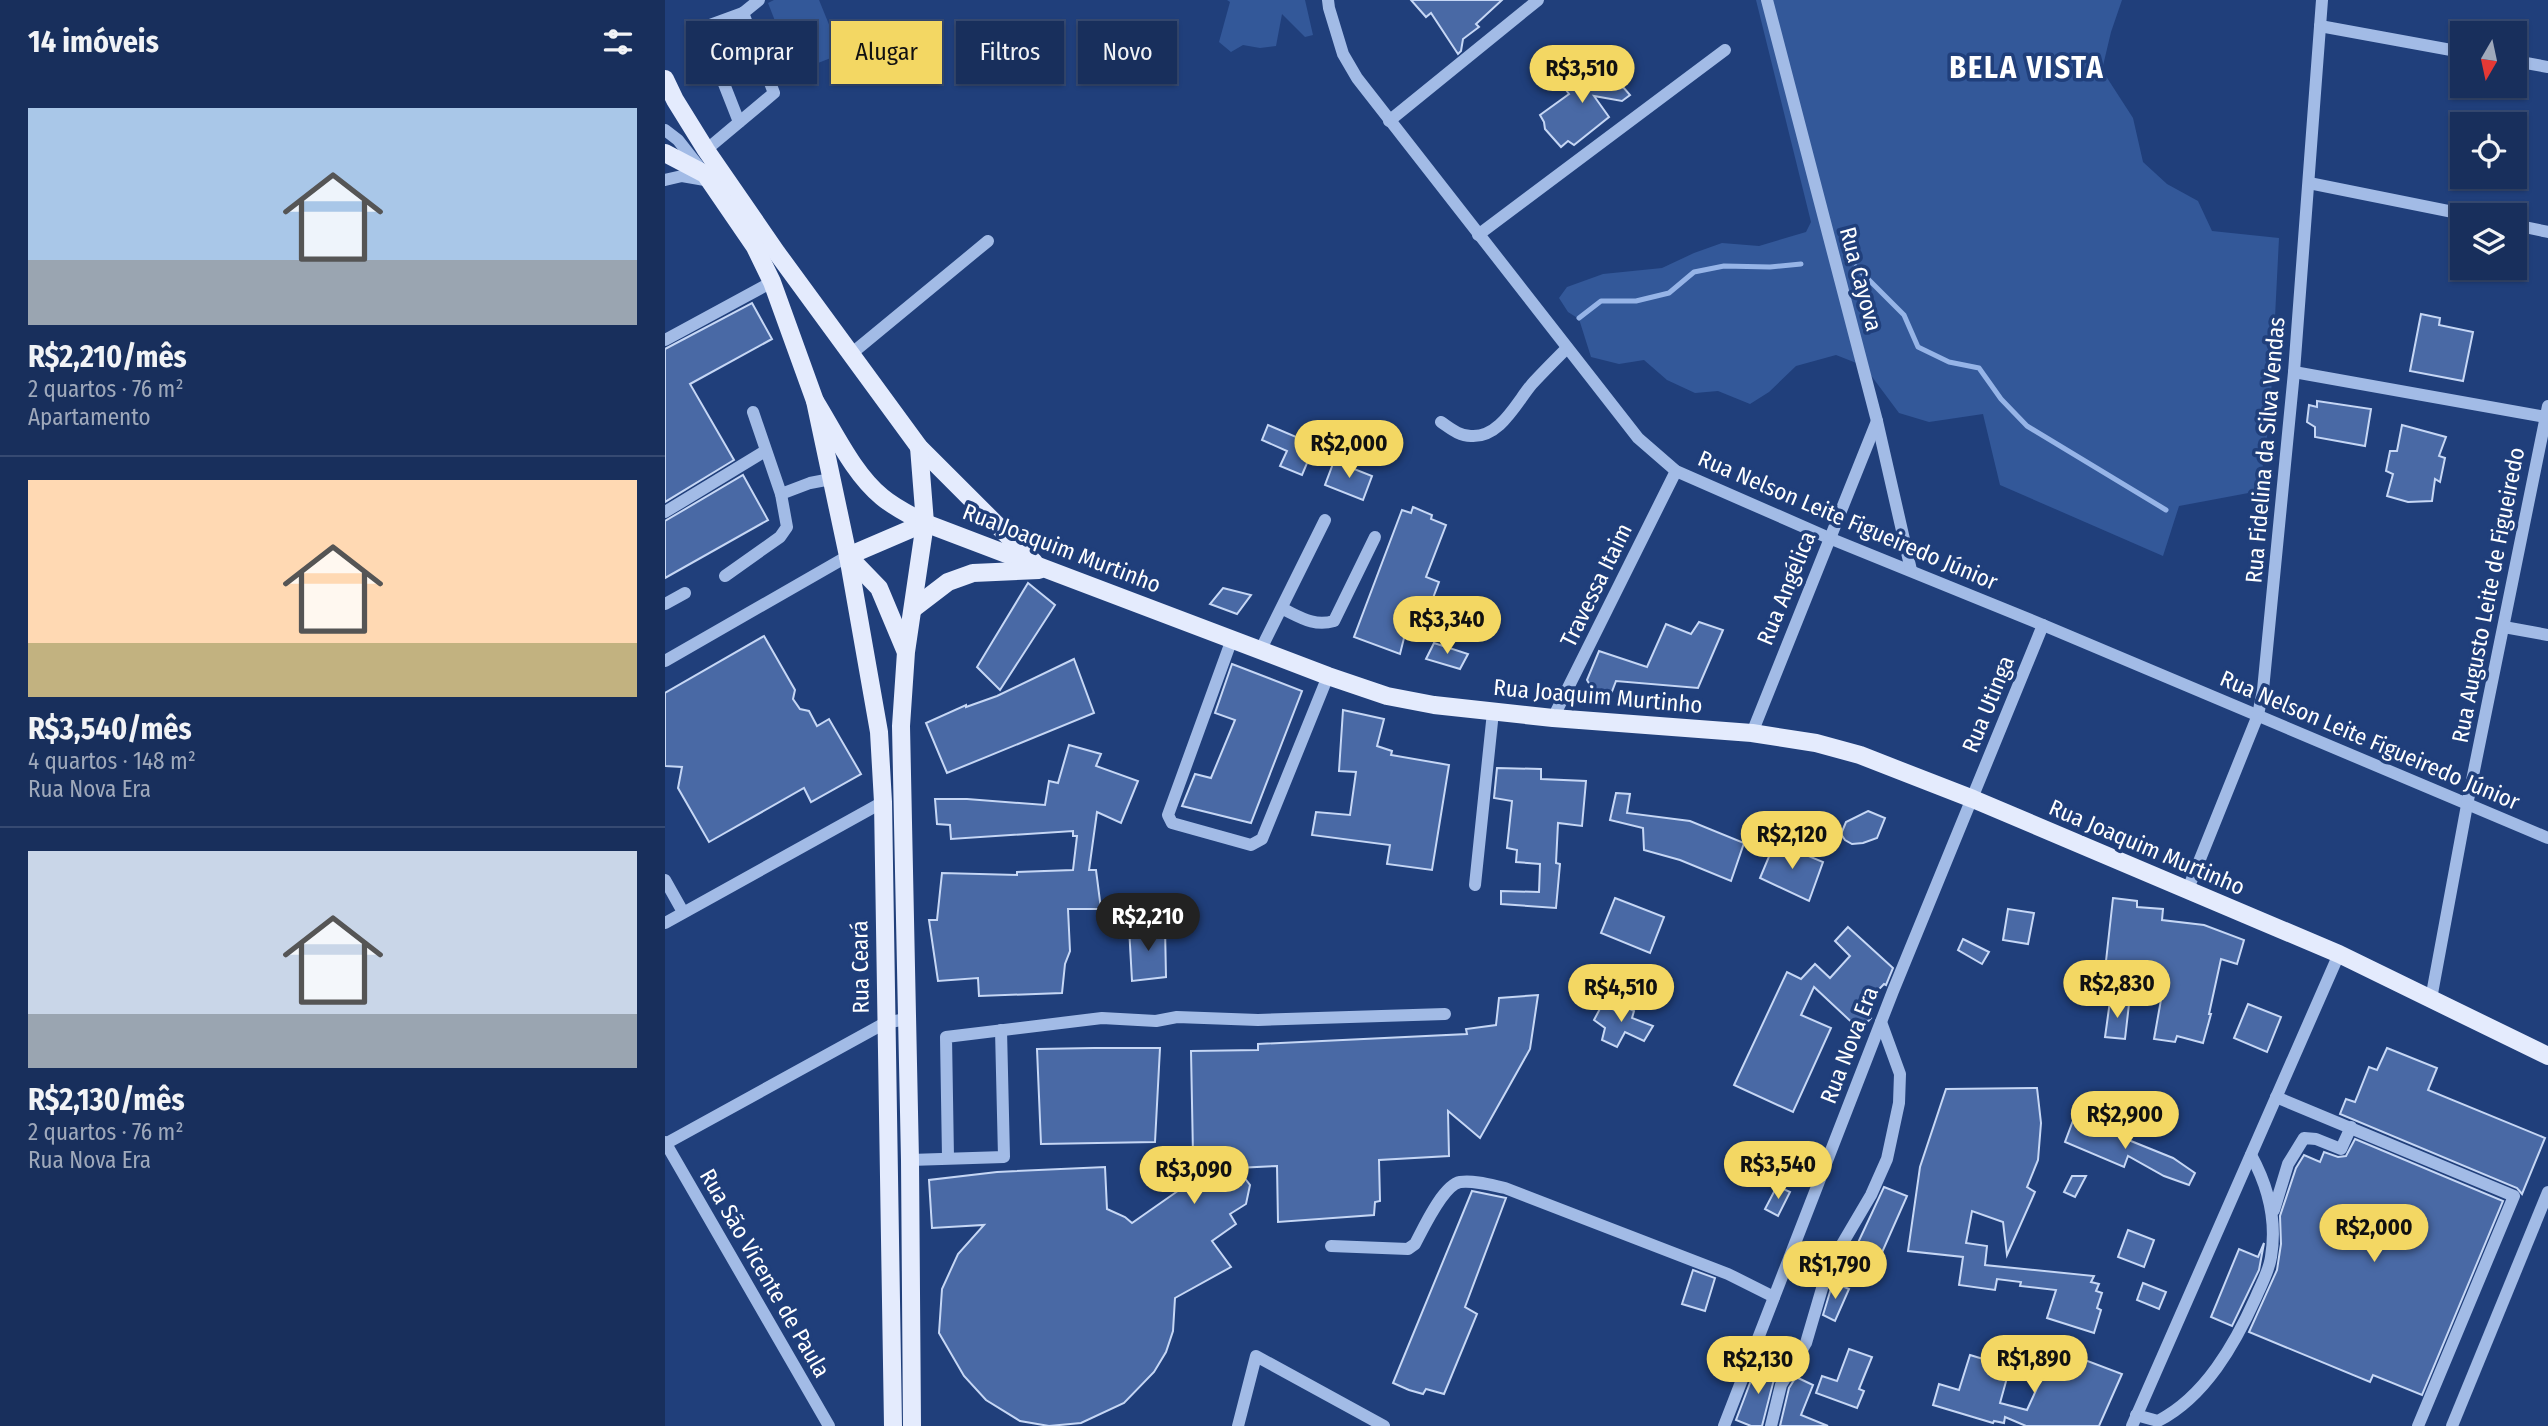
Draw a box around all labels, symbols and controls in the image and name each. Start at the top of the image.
chip: Comprar [686,21,817,84]
chip: Alugar [831,21,942,84]
chip: Filtros [956,21,1064,84]
chip: Novo [1078,21,1177,84]
north arrow [2450,21,2527,98]
map controls [2450,21,2527,280]
icon: filters [599,23,637,61]
text: 14 imóveis [28,24,159,60]
pin: R$3,510 [1517,46,1647,105]
district label: BELA VISTA [1949,50,2105,86]
text: R$3,510 [1546,54,1618,82]
button: locate [2450,112,2527,189]
icon: home [270,154,396,280]
button: layers [2450,203,2527,280]
street label: Rua Cayova [1834,224,1888,334]
street label: Rua Fidelina da Silva Vendas [2239,315,2291,584]
text: R$2,210/mês [28,339,187,375]
text: 2 quartos · 76 m² [28,375,183,403]
text: Apartamento [28,403,151,431]
pin: R$2,000 [1284,420,1414,480]
text: R$2,000 [1310,429,1388,457]
street label: Rua Nelson Leite Figueiredo Júnior [1694,444,2002,596]
street label: Rua Augusto Leite de Figueiredo [2446,445,2530,745]
street label: Rua Joaquim Murtinho [959,497,1165,599]
street label: Travessa Itaim [1554,519,1638,651]
icon: home [270,526,396,652]
street label: Rua Angélica [1751,527,1821,649]
pin: R$3,340 [1382,596,1512,656]
text: R$3,340 [1409,605,1485,633]
street label: Rua Utinga [1956,652,2020,756]
street label: Rua Nelson Leite Figueiredo Júnior [2216,664,2524,816]
street label: Rua Joaquim Murtinho [1492,673,1704,719]
text: R$3,540/mês [28,711,192,747]
text: 4 quartos · 148 m² [28,747,196,775]
text: Rua Nova Era [28,775,151,803]
street label: Rua Joaquim Murtinho [2045,793,2249,901]
pin: R$2,120 [1727,812,1857,871]
text: R$2,120 [1757,820,1827,848]
pin: R$2,210 [1083,894,1213,953]
icon: home [270,897,396,1023]
text: R$2,210 [1112,902,1184,930]
street label: Rua Ceará [845,920,875,1014]
pin: R$2,830 [2052,960,2182,1020]
pin: R$4,510 [1556,964,1686,1024]
text: R$2,830 [2079,969,2155,997]
text: R$4,510 [1584,973,1658,1001]
street label: Rua Nova Era [1814,983,1884,1107]
text: R$2,130/mês [28,1082,185,1118]
pin: R$2,900 [2060,1092,2190,1151]
text: R$2,900 [2087,1100,2163,1128]
text: 2 quartos · 76 m² [28,1118,183,1146]
pin: R$3,540 [1713,1142,1843,1201]
text: Rua Nova Era [28,1146,151,1174]
pin: R$3,090 [1129,1146,1259,1206]
text: R$3,540 [1740,1150,1816,1178]
text: R$3,090 [1156,1155,1232,1183]
street label: Rua São Vicente de Paula [694,1164,836,1382]
pin: R$2,000 [2309,1204,2439,1264]
text: R$2,000 [2335,1213,2413,1241]
pin: R$1,790 [1770,1242,1900,1301]
text: R$1,790 [1799,1250,1871,1278]
pin: R$2,130 [1693,1336,1823,1396]
pin: R$1,890 [1969,1336,2099,1395]
text: R$1,890 [1997,1344,2071,1372]
text: R$2,130 [1723,1345,1793,1373]

